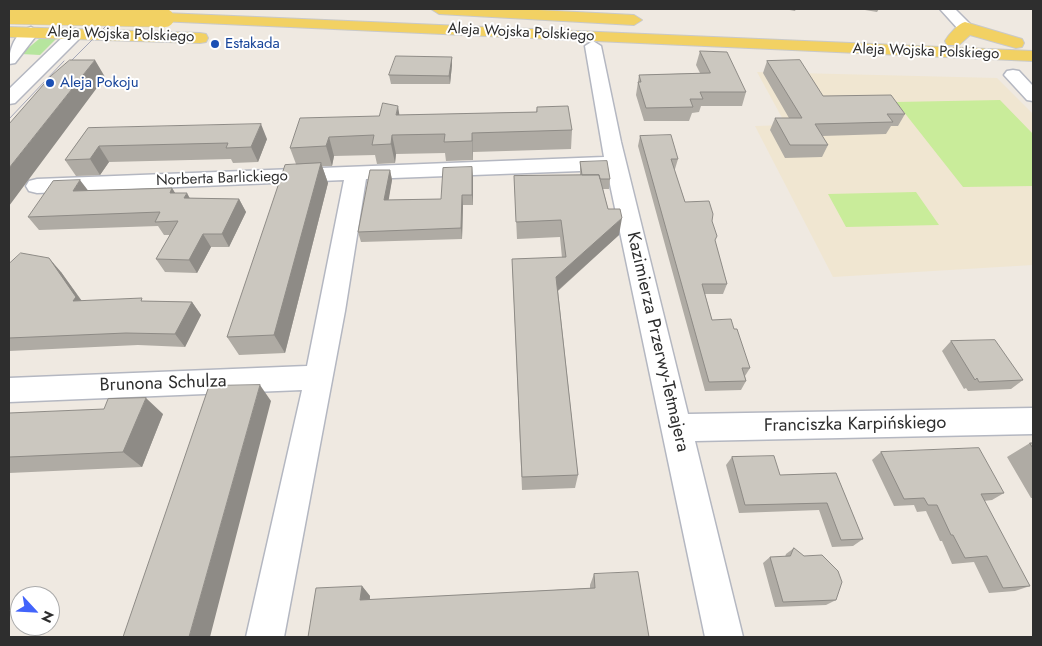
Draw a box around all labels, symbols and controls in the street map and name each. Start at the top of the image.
street label: Aleja Wojska Polskiego [447,20,595,46]
street label: Aleja Wojska Polskiego [47,23,195,47]
place label: Estakada [225,35,280,53]
marker: Estakada [209,38,221,50]
street label: Aleja Wojska Polskiego [852,40,1000,64]
place label: Aleja Pokoju [60,74,139,92]
marker: Aleja Pokoju [44,77,56,89]
street label: Norberta Barlickiego [156,168,288,190]
street label: Kazimierza Przerwy-Tetmajera [621,230,693,454]
street label: Brunona Schulza [99,371,227,397]
street label: Franciszka Karpińskiego [764,413,946,437]
north arrow [10,586,60,636]
text: N [36,608,59,626]

